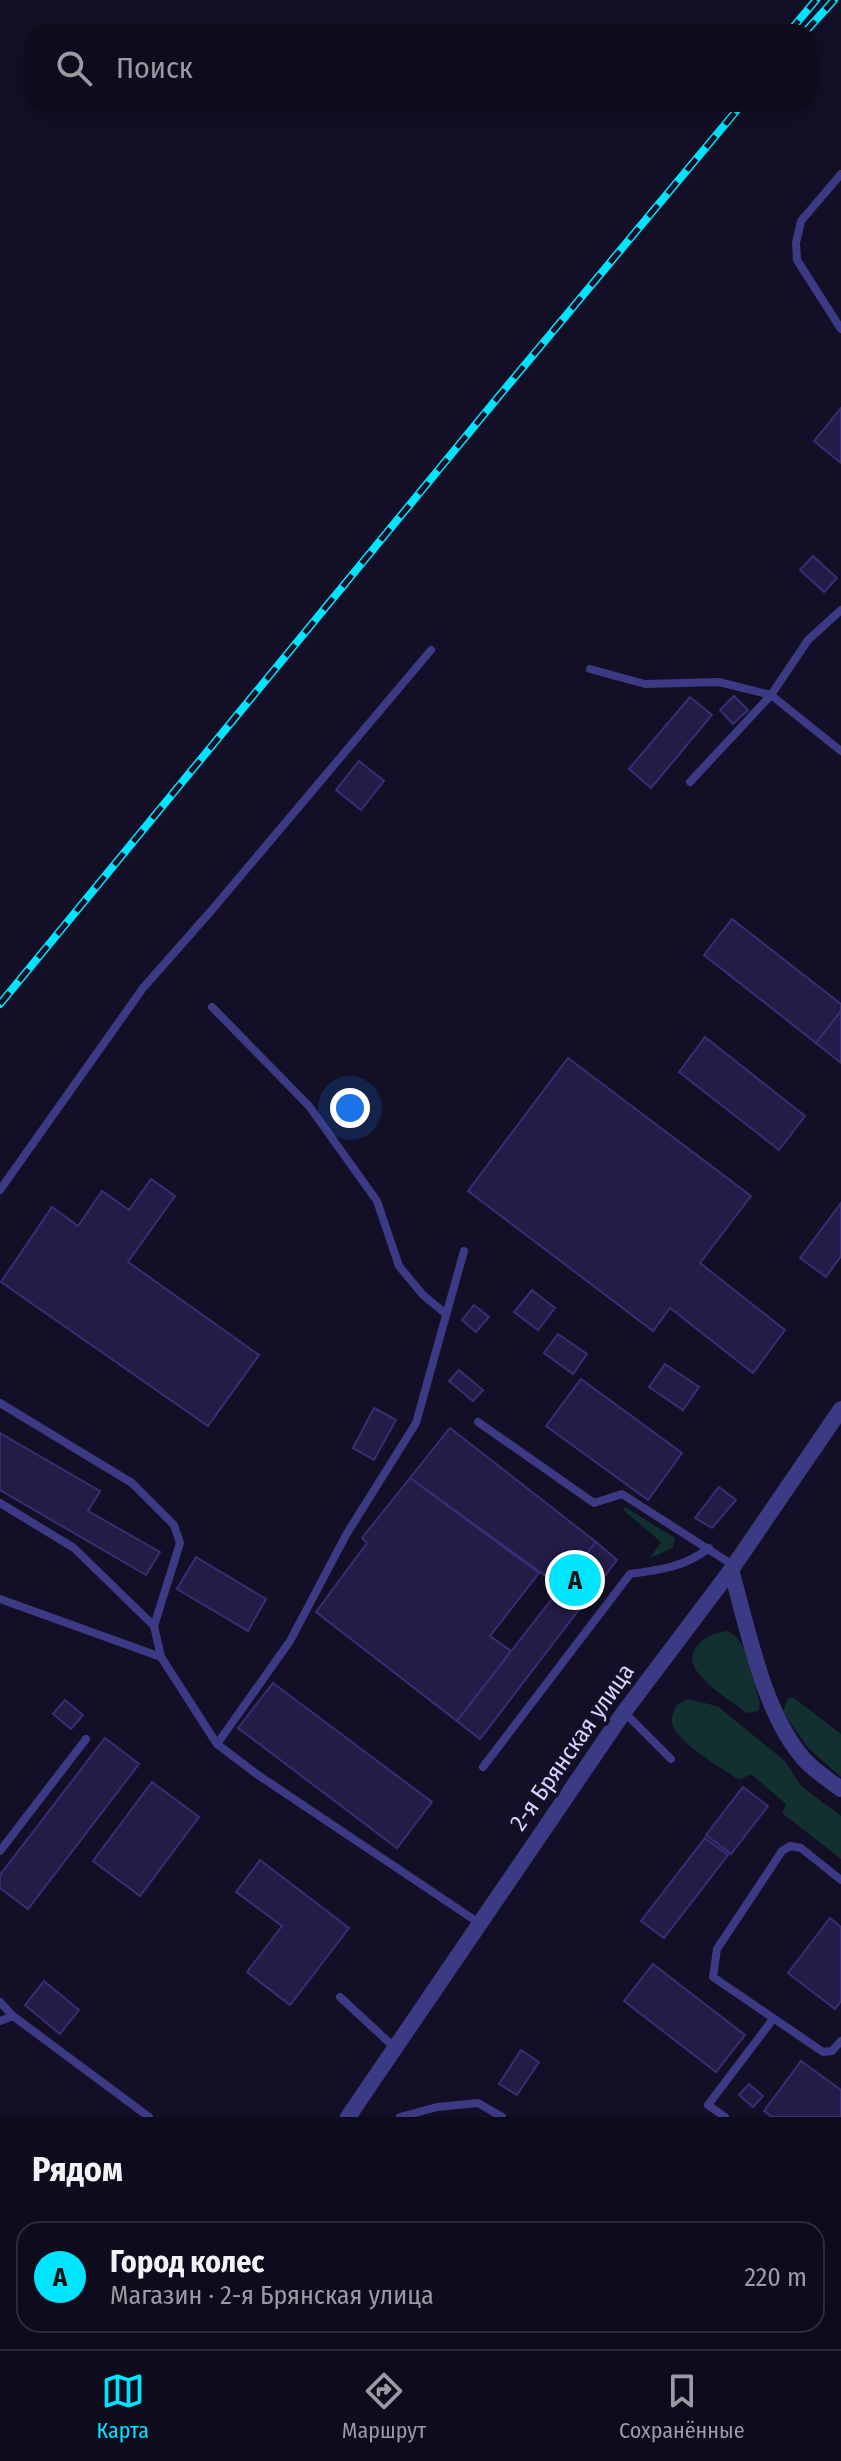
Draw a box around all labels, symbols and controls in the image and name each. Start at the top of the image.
search box [24,24,817,112]
icon: search [52,46,96,90]
text: Поиск [116,50,193,86]
your location [330,1088,370,1128]
pin: A [549,1550,601,1610]
street label: 2-я Брянская улица [504,1658,640,1836]
text: Рядом [32,2149,123,2190]
text: Город колес [110,2244,264,2280]
text: A [53,2262,67,2293]
text: 220 m [744,2262,807,2293]
text: Магазин · 2-я Брянская улица [110,2280,434,2311]
tab: Карта [96,2369,149,2444]
tab: Маршрут [342,2369,426,2444]
tab: Сохранённые [619,2369,745,2444]

